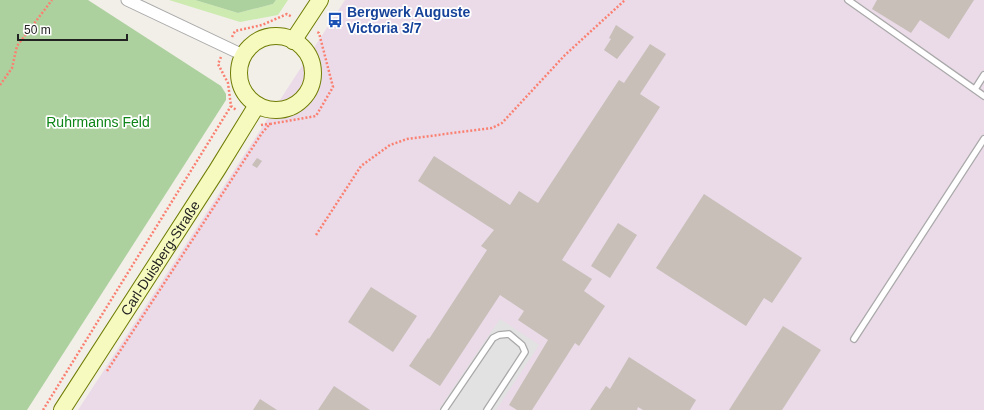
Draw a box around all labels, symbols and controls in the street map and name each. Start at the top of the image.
place label: Bergwerk Auguste Victoria 3/7 [347,4,470,36]
bus stop icon: Bergwerk Auguste Victoria 3/7 [326,11,344,29]
scale bar [18,16,127,42]
text: 50 m [24,23,51,37]
park label: Ruhrmanns Feld [46,114,150,130]
street label: Carl-Duisberg-Straße [117,197,203,318]

